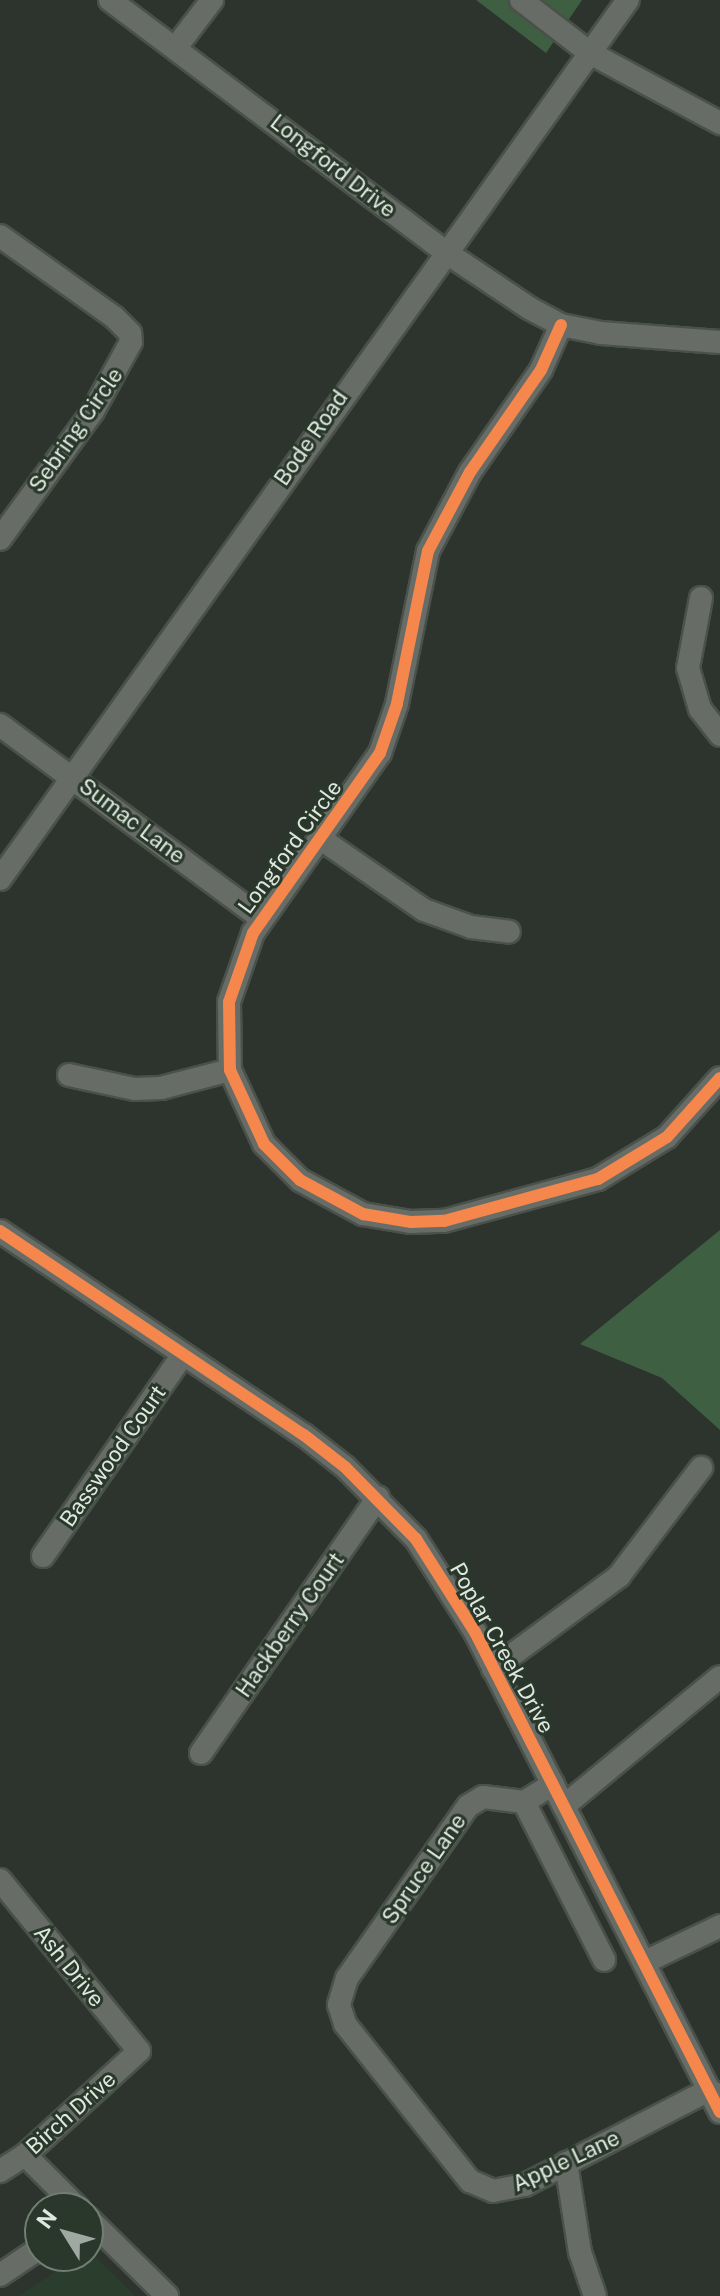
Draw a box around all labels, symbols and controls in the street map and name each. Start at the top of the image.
street label: Longford Drive [265,109,401,223]
street label: Sebring Circle [23,363,129,497]
street label: Bode Road [269,385,353,491]
street label: Sumac Lane [74,773,190,869]
street label: Longford Circle [233,775,347,919]
street label: Basswood Court [54,1380,172,1532]
street label: Hackberry Court [230,1548,350,1702]
street label: Poplar Creek Drive [444,1558,560,1738]
street label: Spruce Lane [376,1809,472,1929]
street label: Ash Drive [28,1920,110,2012]
street label: Birch Drive [21,2066,121,2160]
street label: Apple Lane [508,2125,624,2197]
north arrow [24,2192,104,2272]
text: N [31,2204,62,2233]

